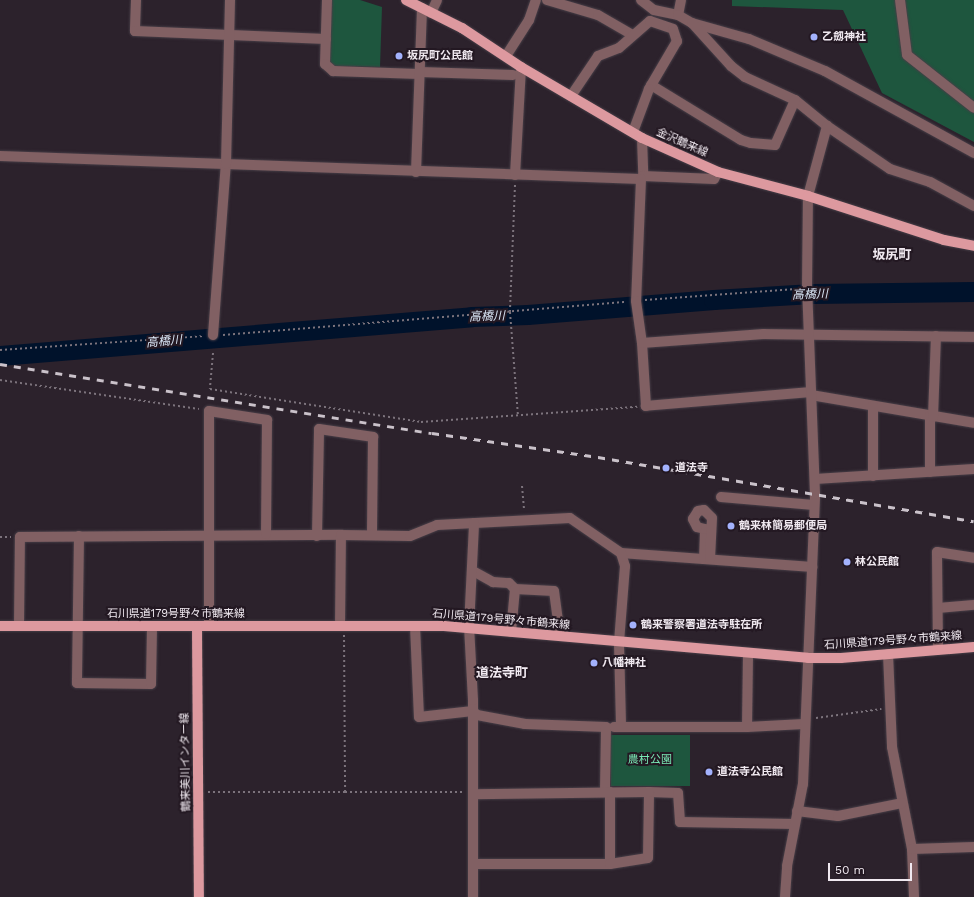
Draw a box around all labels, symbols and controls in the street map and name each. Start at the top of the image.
place label: 乙劔神社 [822,30,866,44]
marker: 乙劔神社 [809,32,819,42]
place label: 坂尻町公民館 [407,49,473,63]
marker: 坂尻町公民館 [394,51,404,61]
street label: 金沢鶴来線 [654,126,710,160]
district label: 坂尻町 [873,247,911,263]
water label: 高橋川 [792,287,828,303]
water label: 高橋川 [469,309,505,325]
water label: 高橋川 [145,333,183,351]
place label: 道法寺 [675,461,708,475]
marker: 道法寺 [660,462,672,474]
place label: 鶴来林簡易郵便局 [739,519,827,533]
marker: 鶴来林簡易郵便局 [726,521,736,531]
place label: 林公民館 [855,555,899,569]
marker: 林公民館 [842,557,852,567]
street label: 石川県道179号野々市鶴来線 [107,607,245,621]
street label: 石川県道179号野々市鶴来線 [432,607,570,633]
place label: 鶴来警察署道法寺駐在所 [641,618,762,632]
marker: 鶴来警察署道法寺駐在所 [628,620,638,630]
street label: 石川県道179号野々市鶴来線 [824,630,962,652]
place label: 八幡神社 [602,656,646,670]
marker: 八幡神社 [589,658,599,668]
district label: 道法寺町 [476,665,528,681]
street label: 鶴来美川インター線 [179,712,193,812]
park label: 農村公園 [628,753,672,767]
place label: 道法寺公民館 [717,765,783,779]
marker: 道法寺公民館 [704,767,714,777]
scale bar [830,855,914,881]
text: 50 m [835,863,865,877]

